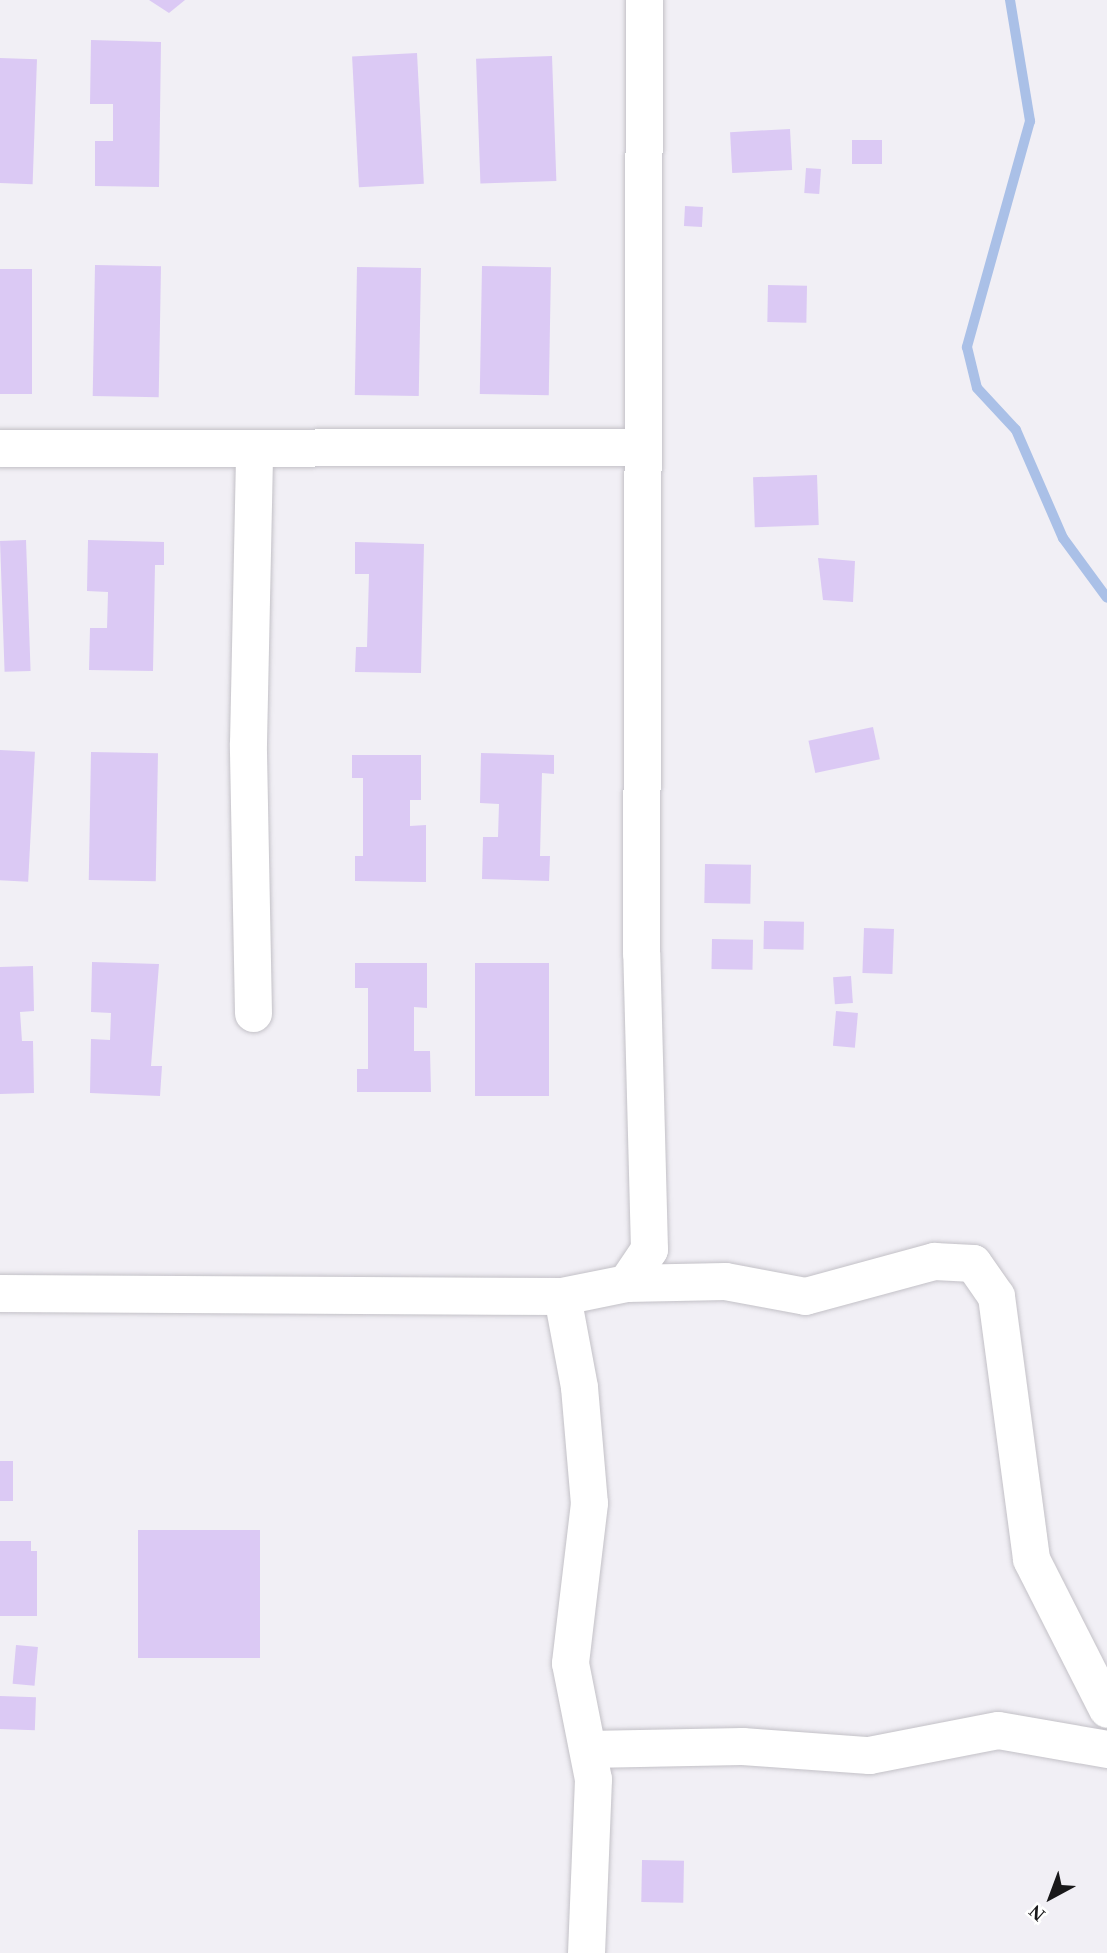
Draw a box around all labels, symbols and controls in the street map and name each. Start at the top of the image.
north arrow [1016,1862,1086,1932]
text: N [1025,1901,1049,1926]

